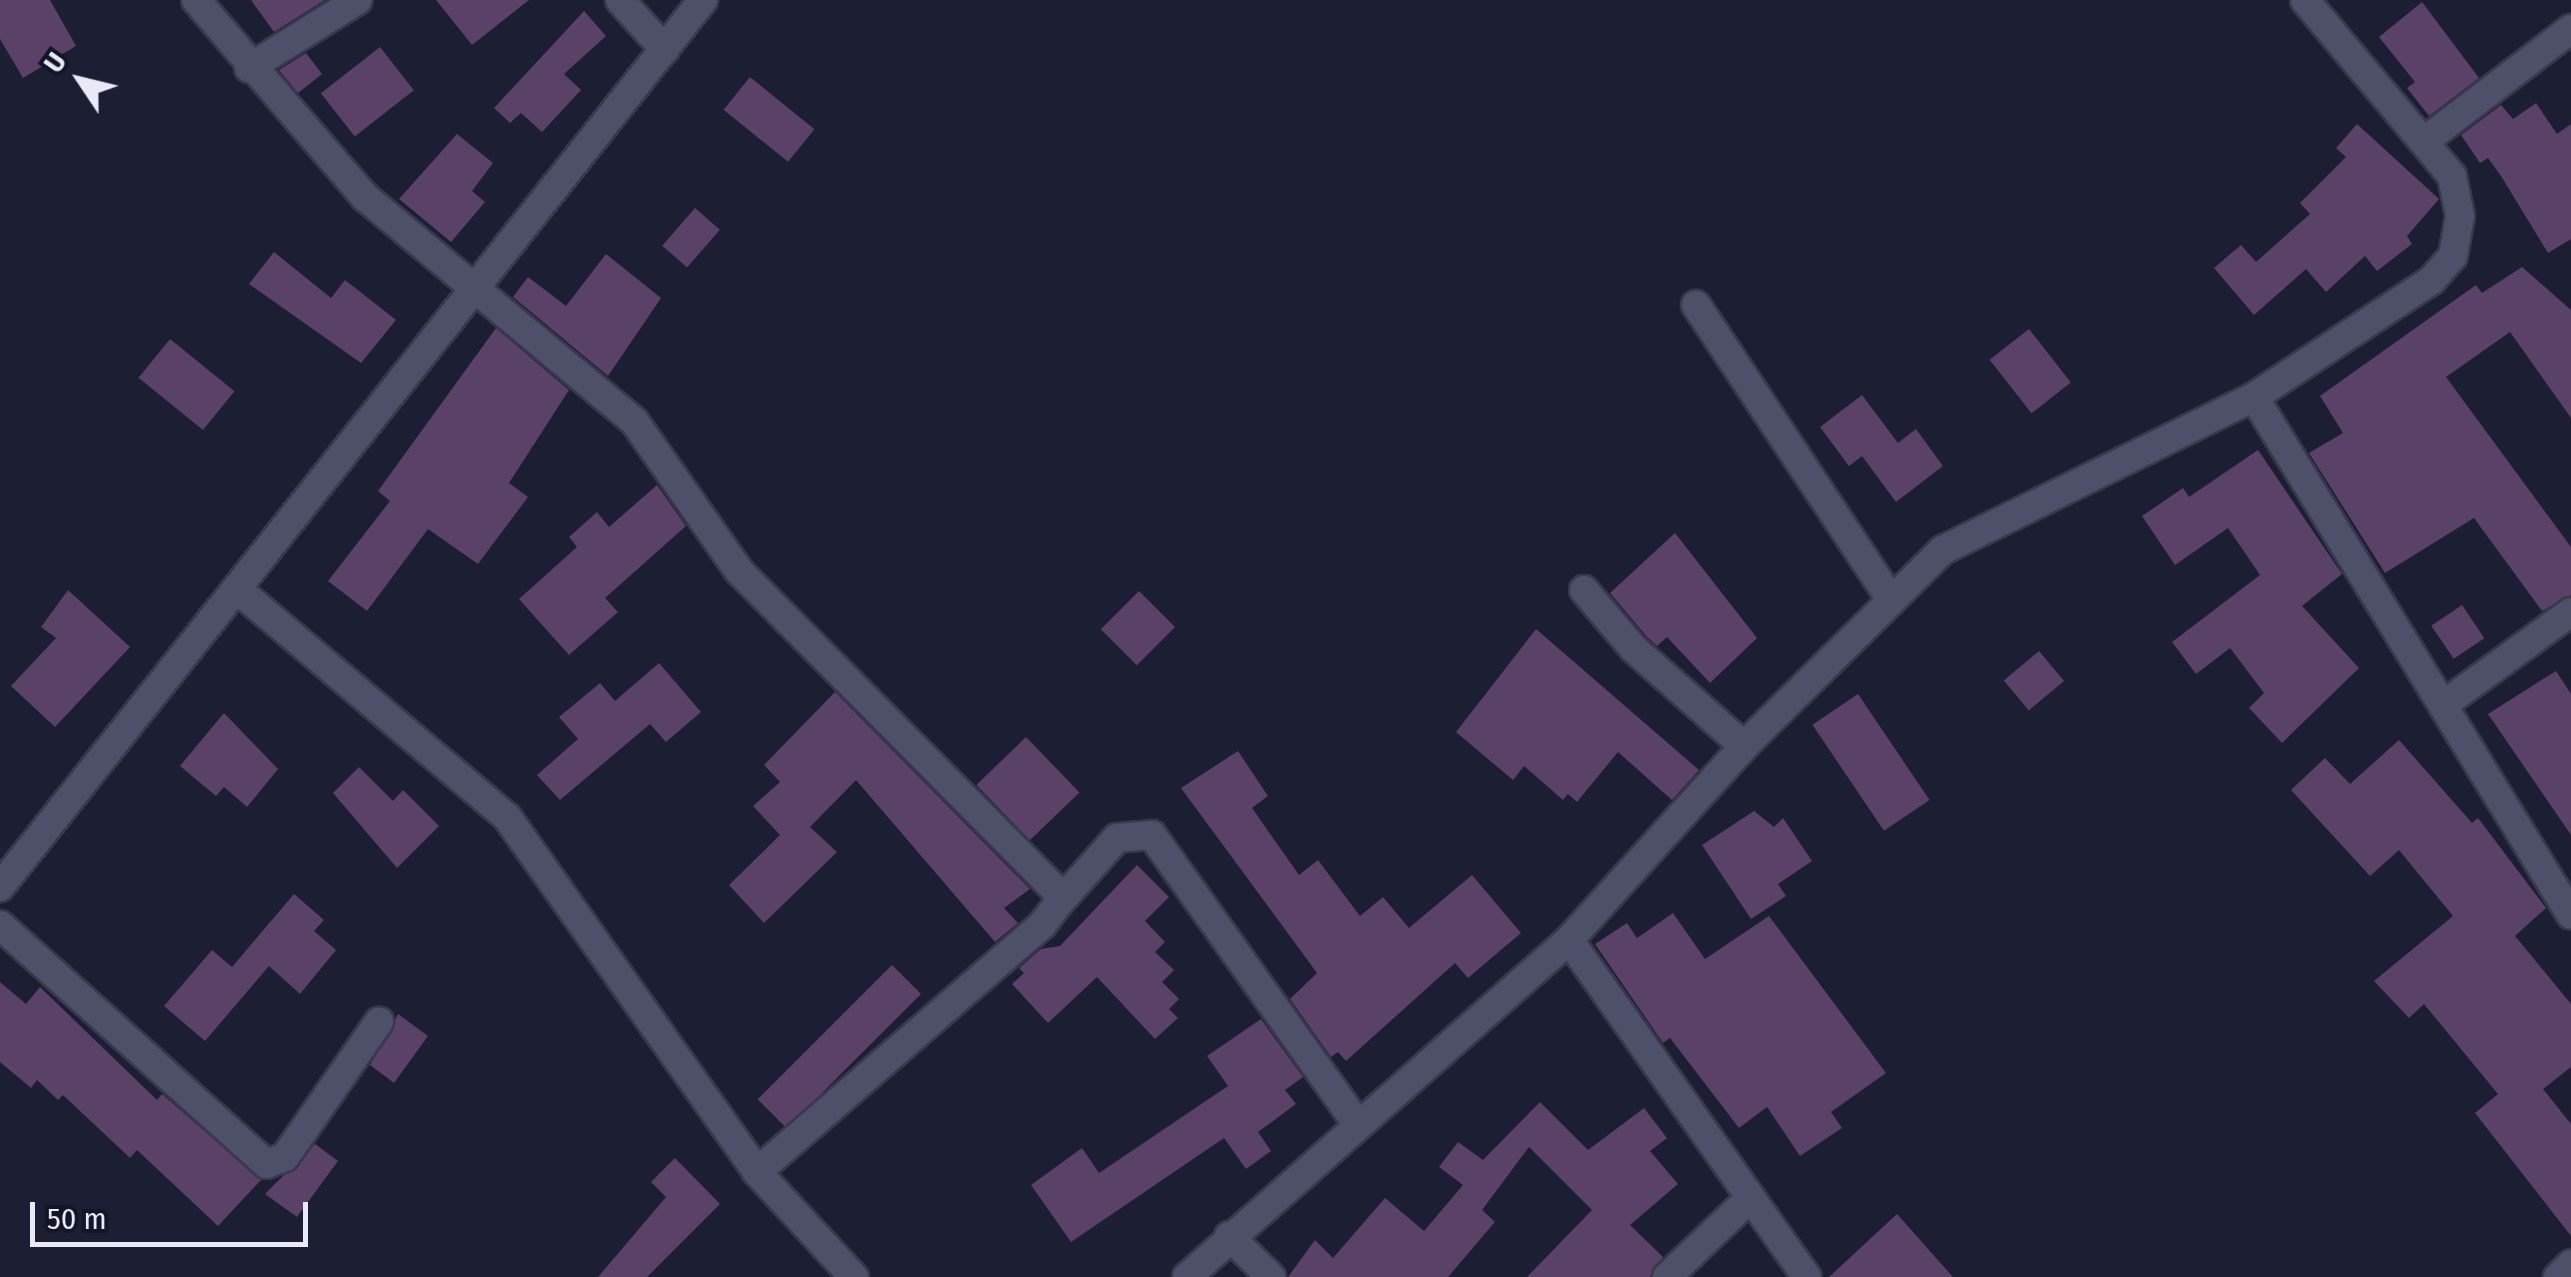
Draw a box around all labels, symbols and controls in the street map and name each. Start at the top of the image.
north arrow [30,30,130,130]
text: U [37,46,73,79]
scale bar [35,1182,312,1244]
text: 50 m [47,1201,107,1237]

